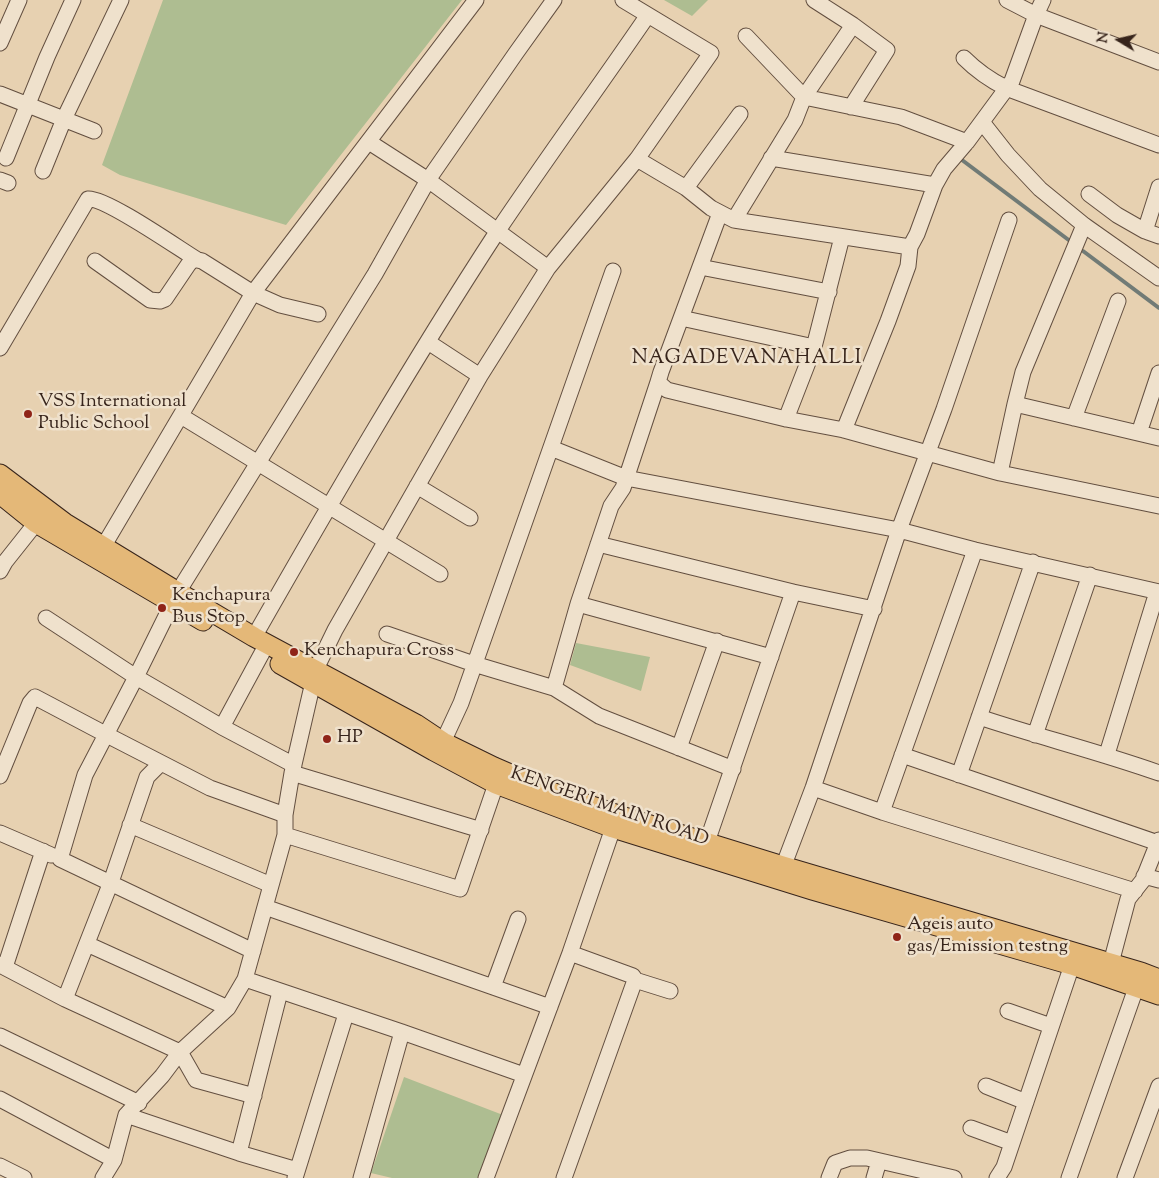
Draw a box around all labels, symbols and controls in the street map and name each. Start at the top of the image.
north arrow [1094,15,1144,65]
text: N [1093,31,1115,45]
district label: NAGADEVANAHALLI [630,348,864,372]
place label: VSS International Public School [38,392,187,436]
marker: VSS International Public School [22,408,34,420]
place label: Kenchapura Bus Stop [172,586,270,630]
marker: Kenchapura Bus Stop [156,602,168,614]
place label: Kenchapura Cross [304,641,454,663]
marker: Kenchapura Cross [288,646,300,658]
place label: HP [337,728,363,750]
marker: HP [321,733,333,745]
street label: KENGERI MAIN ROAD [507,763,711,853]
place label: Ageis auto gas/Emission testng [907,915,1068,959]
marker: Ageis auto gas/Emission testng [891,931,903,943]

